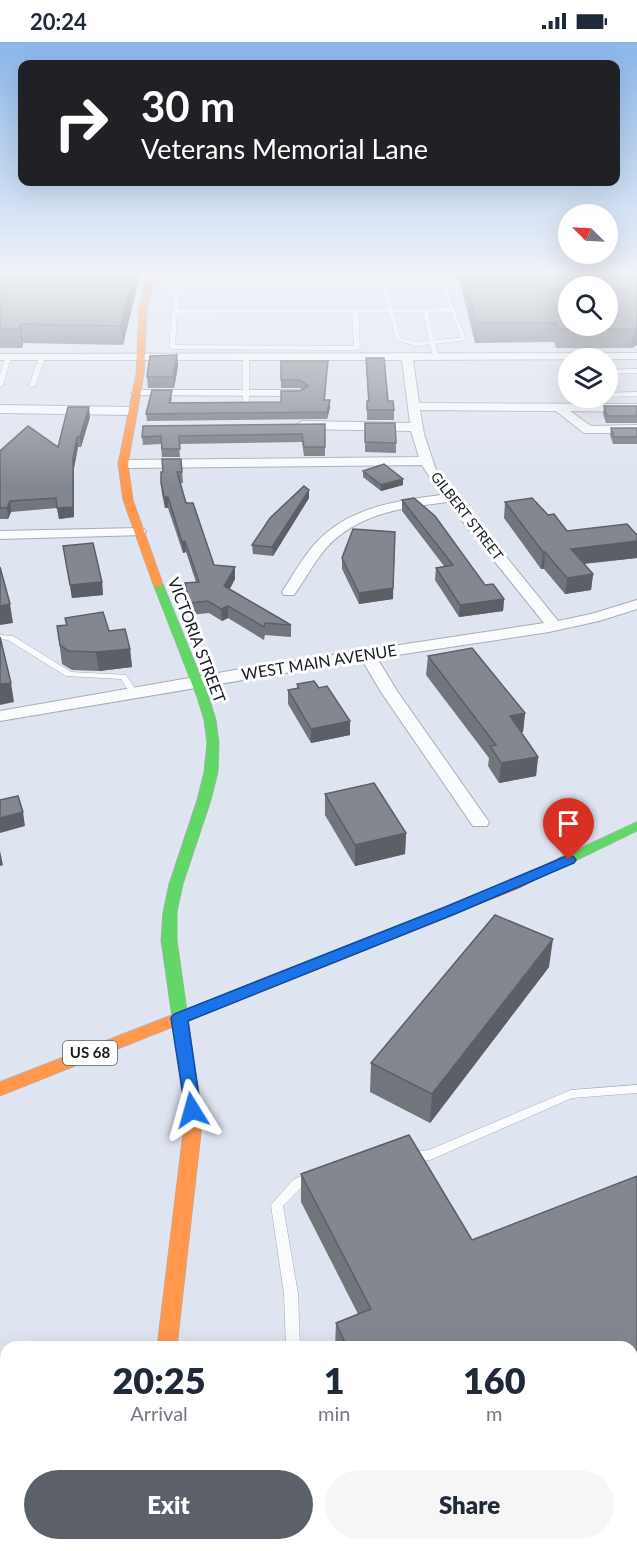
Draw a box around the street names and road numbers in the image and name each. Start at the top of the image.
street label: GILBERT STREET [428,468,508,564]
street label: VICTORIA STREET [165,574,230,706]
street label: WEST MAIN AVENUE [240,640,398,683]
road number: US 68 [63,1041,117,1065]

